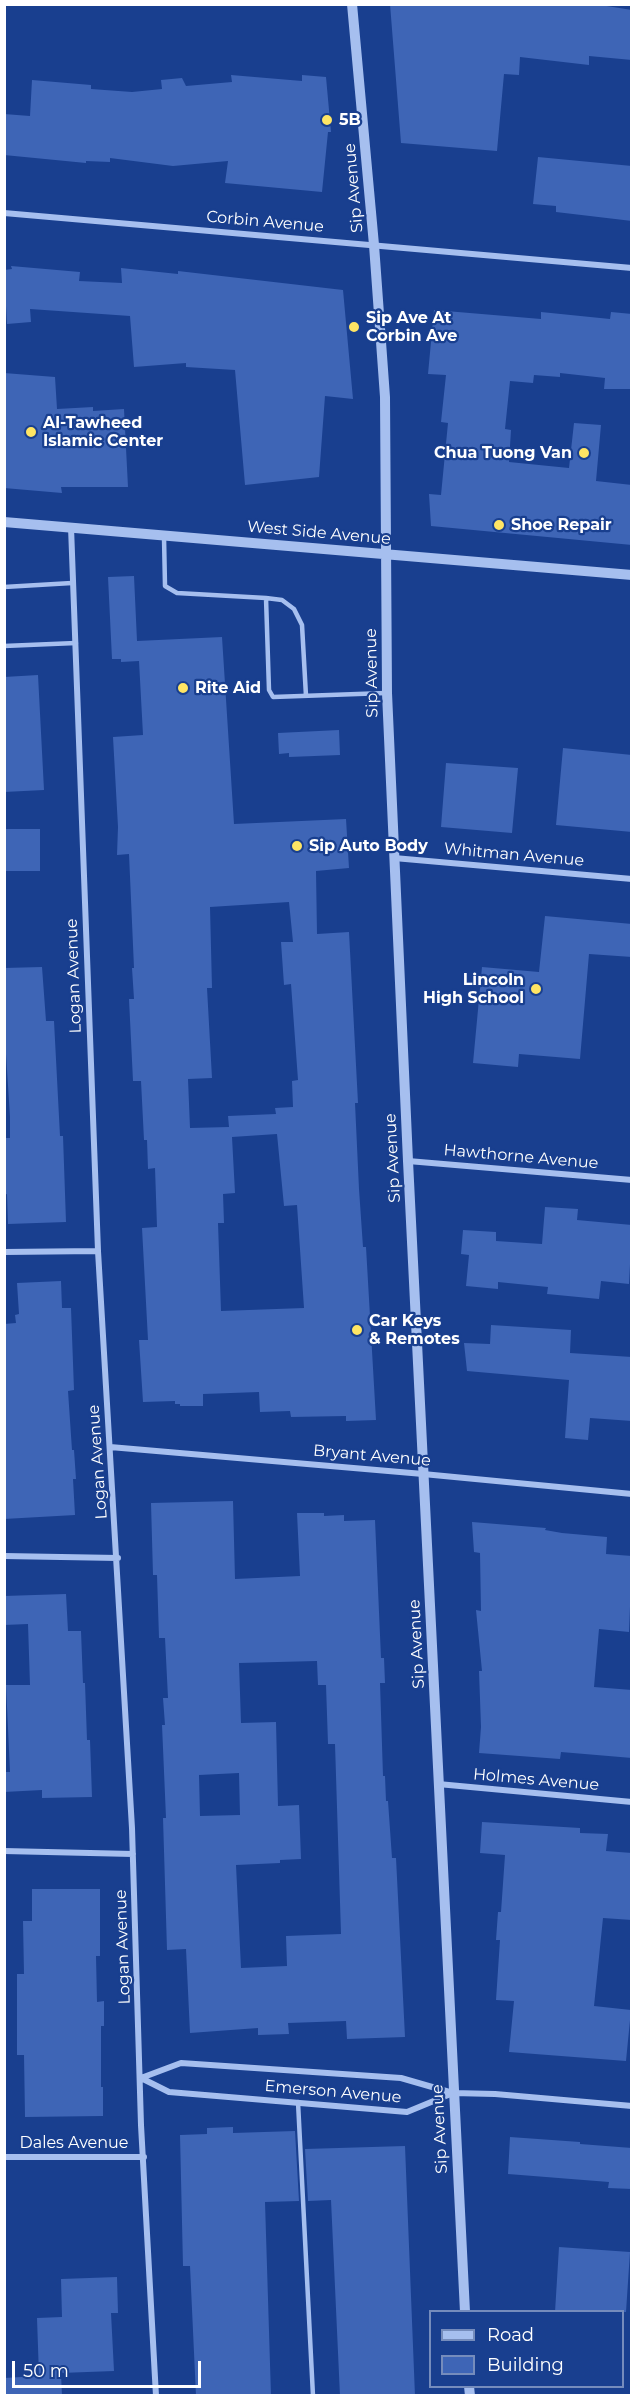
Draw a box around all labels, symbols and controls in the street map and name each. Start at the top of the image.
place label: 5B [339,110,361,130]
marker: 5B [320,113,334,127]
street label: Sip Avenue [341,143,367,233]
street label: Corbin Avenue [205,207,325,237]
place label: Sip Ave At Corbin Ave [366,308,457,346]
marker: Sip Ave At Corbin Ave [347,320,361,334]
place label: Al-Tawheed Islamic Center [43,413,163,451]
marker: Al-Tawheed Islamic Center [24,425,38,439]
place label: Chua Tuong Van [434,443,572,463]
marker: Chua Tuong Van [577,446,591,460]
place label: Shoe Repair [511,515,612,535]
street label: West Side Avenue [246,517,392,549]
marker: Shoe Repair [492,518,506,532]
street label: Sip Avenue [362,628,382,718]
place label: Rite Aid [195,678,261,698]
marker: Rite Aid [176,681,190,695]
place label: Sip Auto Body [309,836,428,856]
marker: Sip Auto Body [290,839,304,853]
street label: Whitman Avenue [443,839,585,871]
street label: Logan Avenue [62,918,86,1034]
place label: Lincoln High School [423,970,524,1008]
marker: Lincoln High School [529,982,543,996]
street label: Sip Avenue [381,1113,405,1203]
street label: Hawthorne Avenue [443,1141,599,1173]
place label: Car Keys & Remotes [369,1311,460,1349]
marker: Car Keys & Remotes [350,1323,364,1337]
street label: Logan Avenue [84,1404,112,1520]
street label: Bryant Avenue [312,1441,432,1471]
street label: Sip Avenue [405,1599,429,1689]
street label: Holmes Avenue [472,1765,600,1795]
street label: Logan Avenue [111,1889,135,2005]
street label: Emerson Avenue [264,2076,402,2108]
street label: Sip Avenue [428,2084,452,2174]
street label: Dales Avenue [19,2133,129,2153]
legend [429,2310,624,2388]
text: Road [487,2324,534,2346]
scale bar [15,2349,204,2387]
text: Building [487,2354,564,2376]
text: 50 m [23,2360,69,2382]

